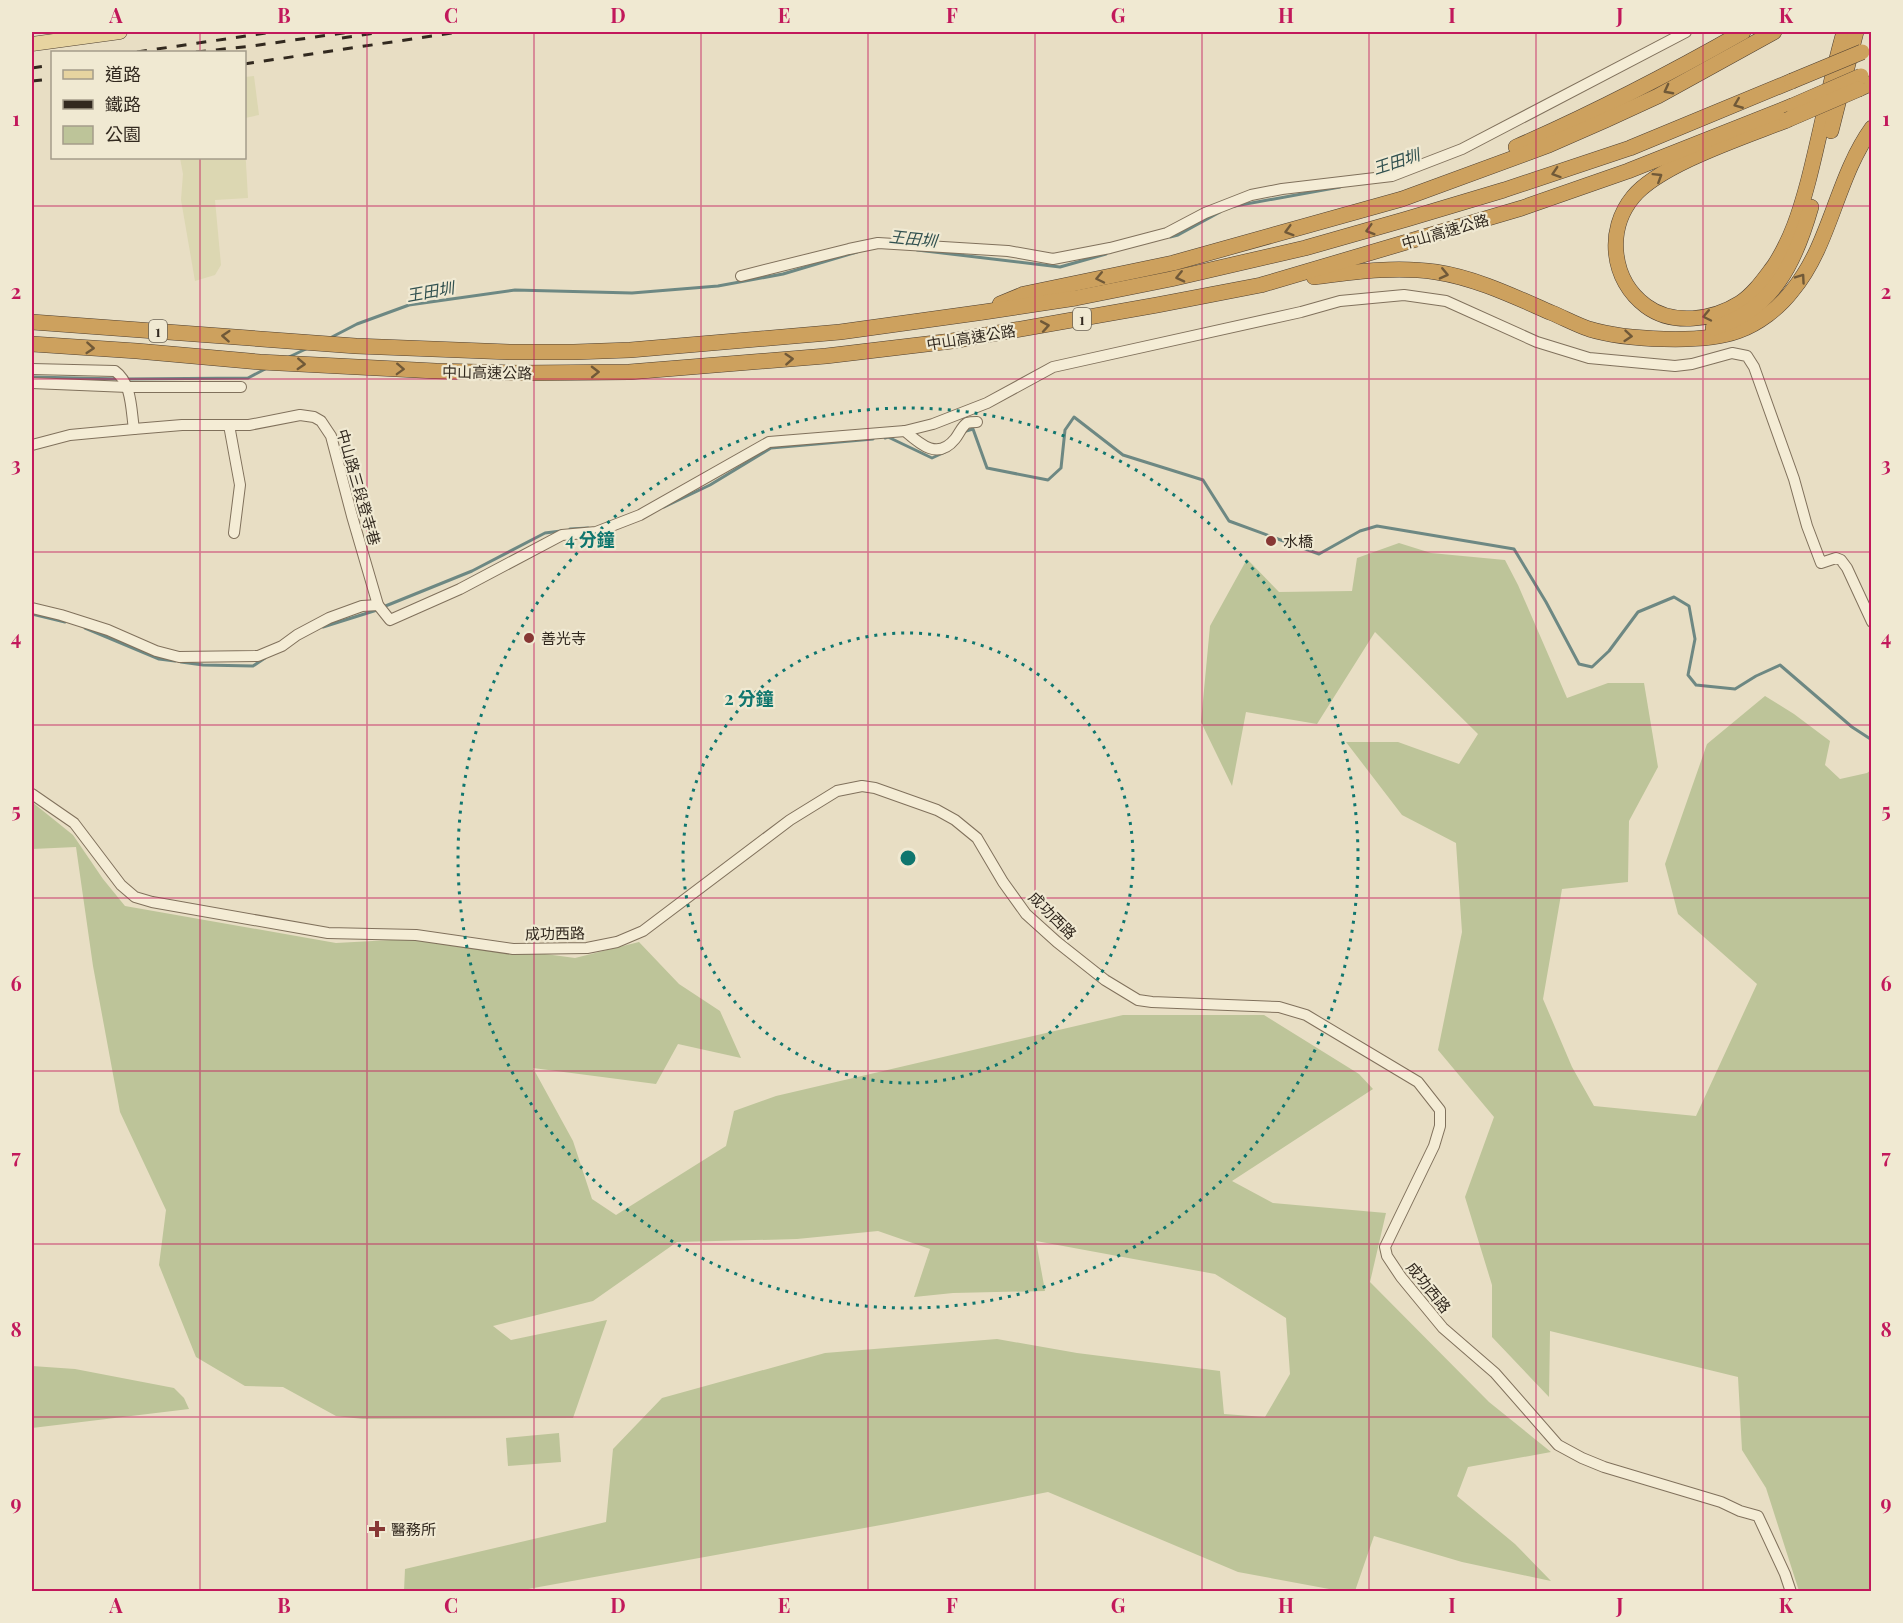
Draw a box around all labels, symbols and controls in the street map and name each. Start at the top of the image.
text: A [108,1,123,28]
text: B [277,1,291,28]
text: C [444,1,458,28]
text: D [610,1,626,28]
text: E [778,1,790,28]
text: F [946,1,958,28]
text: G [1111,1,1126,28]
text: H [1278,1,1294,28]
text: I [1448,1,1456,28]
text: J [1615,1,1624,28]
text: K [1779,1,1794,28]
legend [51,51,246,159]
text: 道路 [105,62,141,86]
one-way arrow [1663,83,1674,94]
text: 鐵路 [105,92,141,116]
one-way arrow [1734,97,1745,109]
text: 1 [12,104,20,131]
text: 1 [1882,104,1890,131]
text: 公園 [105,122,141,146]
water label: 王田圳 [1370,143,1424,178]
one-way arrow [1551,166,1562,178]
one-way arrow [1652,173,1662,185]
street label: 中山高速公路 [1399,209,1491,253]
one-way arrow [1365,223,1376,235]
one-way arrow [1284,224,1295,236]
water label: 王田圳 [888,225,940,251]
one-way arrow [1438,267,1448,280]
one-way arrow [1176,269,1186,282]
one-way arrow [1095,271,1105,284]
one-way arrow [1794,274,1805,285]
water label: 王田圳 [405,276,457,306]
text: 2 [11,277,21,304]
text: 2 [1881,277,1891,304]
road number: 1 [1073,308,1091,330]
one-way arrow [1702,309,1712,322]
road number: 1 [149,320,167,342]
street label: 中山高速公路 [925,320,1017,354]
one-way arrow [1040,320,1050,332]
one-way arrow [221,330,230,343]
one-way arrow [1623,330,1632,343]
one-way arrow [85,341,94,354]
one-way arrow [785,352,794,365]
one-way arrow [296,357,305,370]
street label: 中山高速公路 [442,361,532,383]
one-way arrow [395,363,404,376]
one-way arrow [590,366,599,378]
street label: 中山路三段登寺巷 [333,427,385,547]
text: 3 [11,450,21,477]
text: 3 [1881,450,1891,477]
text: 4 分鐘 [565,527,615,551]
place label: 水橋 [1283,531,1313,551]
marker: 水橋 [1264,534,1278,548]
text: 4 [11,623,21,650]
text: 4 [1881,623,1891,650]
place label: 善光寺 [541,628,586,648]
marker: 善光寺 [522,631,536,645]
text: 2 分鐘 [724,686,774,710]
text: 5 [11,796,21,823]
text: 5 [1881,796,1891,823]
centre of rings [898,848,918,868]
street label: 成功西路 [1025,887,1081,943]
street label: 成功西路 [525,922,585,944]
text: 6 [10,969,22,996]
text: 6 [1880,969,1892,996]
text: 7 [11,1142,21,1169]
text: 7 [1881,1142,1891,1169]
street label: 成功西路 [1402,1257,1456,1317]
text: 8 [10,1315,22,1342]
text: 8 [1880,1315,1892,1342]
text: 9 [10,1488,22,1515]
text: 9 [1880,1488,1892,1515]
place label: 醫務所 [391,1519,436,1539]
marker: 醫務所 [368,1520,386,1538]
text: A [108,1591,123,1618]
text: B [277,1591,291,1618]
text: C [444,1591,458,1618]
text: D [610,1591,626,1618]
text: E [778,1591,790,1618]
text: F [946,1591,958,1618]
text: G [1111,1591,1126,1618]
text: H [1278,1591,1294,1618]
text: I [1448,1591,1456,1618]
text: J [1615,1591,1624,1618]
text: K [1779,1591,1794,1618]

